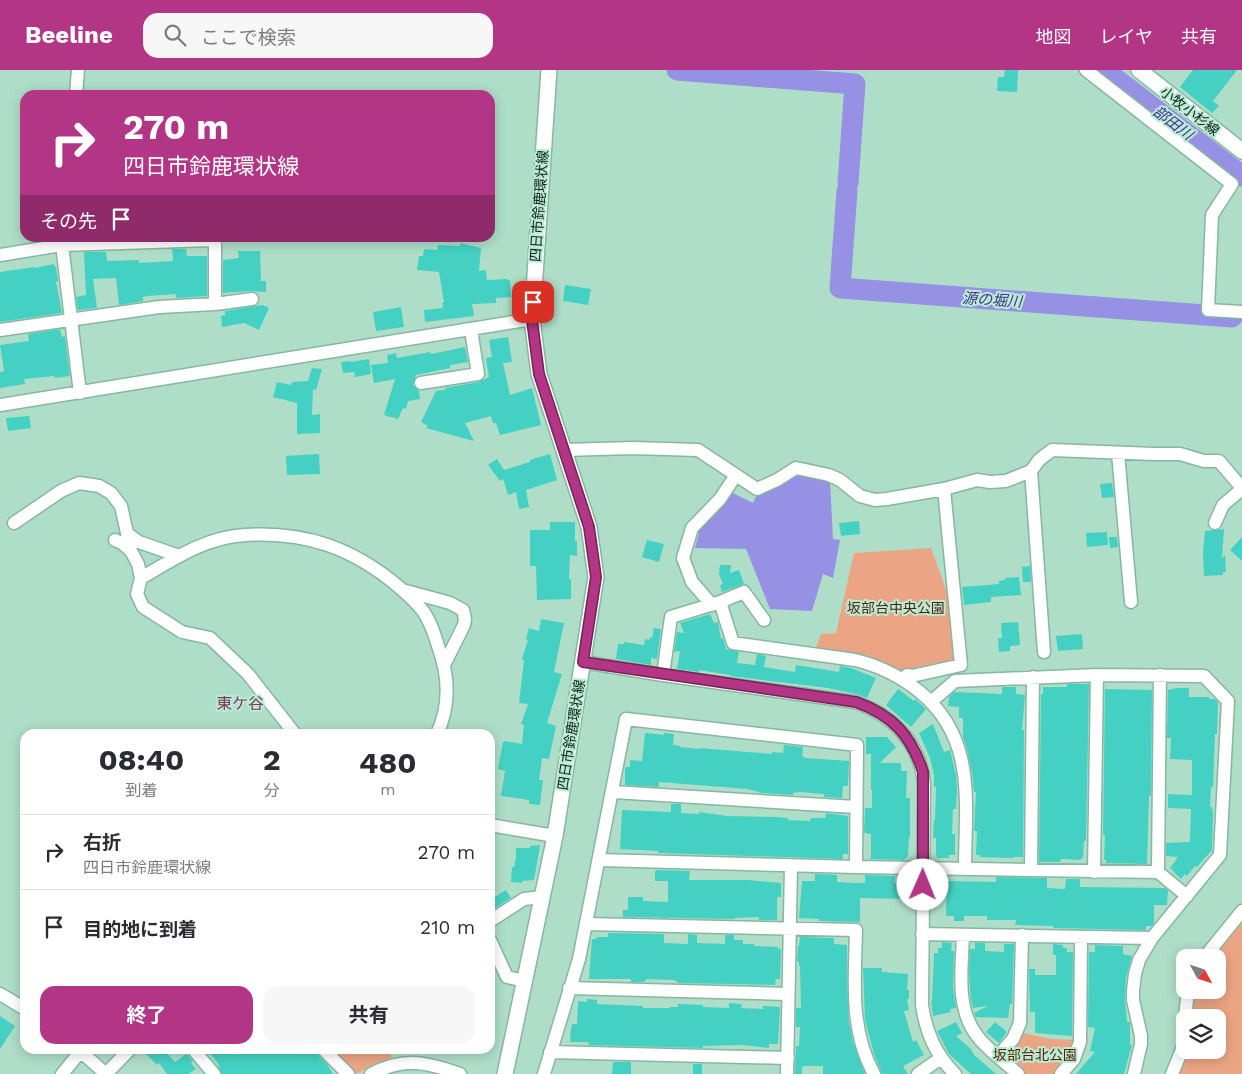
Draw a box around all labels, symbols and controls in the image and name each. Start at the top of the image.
search box [143,13,493,58]
text: Beeline [25,21,113,49]
icon: search [161,21,189,49]
text: ここで検索 [201,26,296,49]
text: 地図 [1036,26,1072,47]
text: レイヤ [1100,26,1153,47]
text: 共有 [1181,26,1217,47]
street label: 小牧小杉線 [1157,83,1223,139]
water label: 部田川 [1150,102,1198,145]
text: 270 m [123,106,229,148]
icon: right [40,110,105,175]
street label: 四日市鈴鹿環状線 [527,150,551,262]
text: 四日市鈴鹿環状線 [123,154,299,179]
icon: arrive [107,205,135,233]
text: その先 [40,210,97,233]
pin [512,281,554,323]
icon: arrive [519,288,547,316]
water label: 源の堀川 [961,289,1025,311]
park label: 坂部台中央公園 [847,600,945,616]
street label: 四日市鈴鹿環状線 [554,678,588,792]
district label: 東ケ谷 [216,694,264,713]
text: 08:40 [98,742,184,777]
text: 2 [263,742,281,777]
text: 480 [359,745,417,780]
text: m [380,780,395,799]
text: 到着 [125,781,157,800]
text: 分 [264,781,280,800]
text: 右折 [83,831,121,854]
icon: right [40,838,68,866]
text: 270 m [418,841,475,864]
text: 四日市鈴鹿環状線 [83,858,211,877]
position arrow [896,858,948,910]
icon: arrive [40,913,68,941]
text: 210 m [420,916,475,939]
text: 目的地に到着 [83,918,197,941]
north arrow [1176,949,1226,999]
map controls [1176,949,1226,1059]
button: 終了 [40,986,253,1044]
button: 共有 [263,986,475,1044]
button: layers [1176,1009,1226,1059]
park label: 坂部台北公園 [993,1047,1077,1063]

